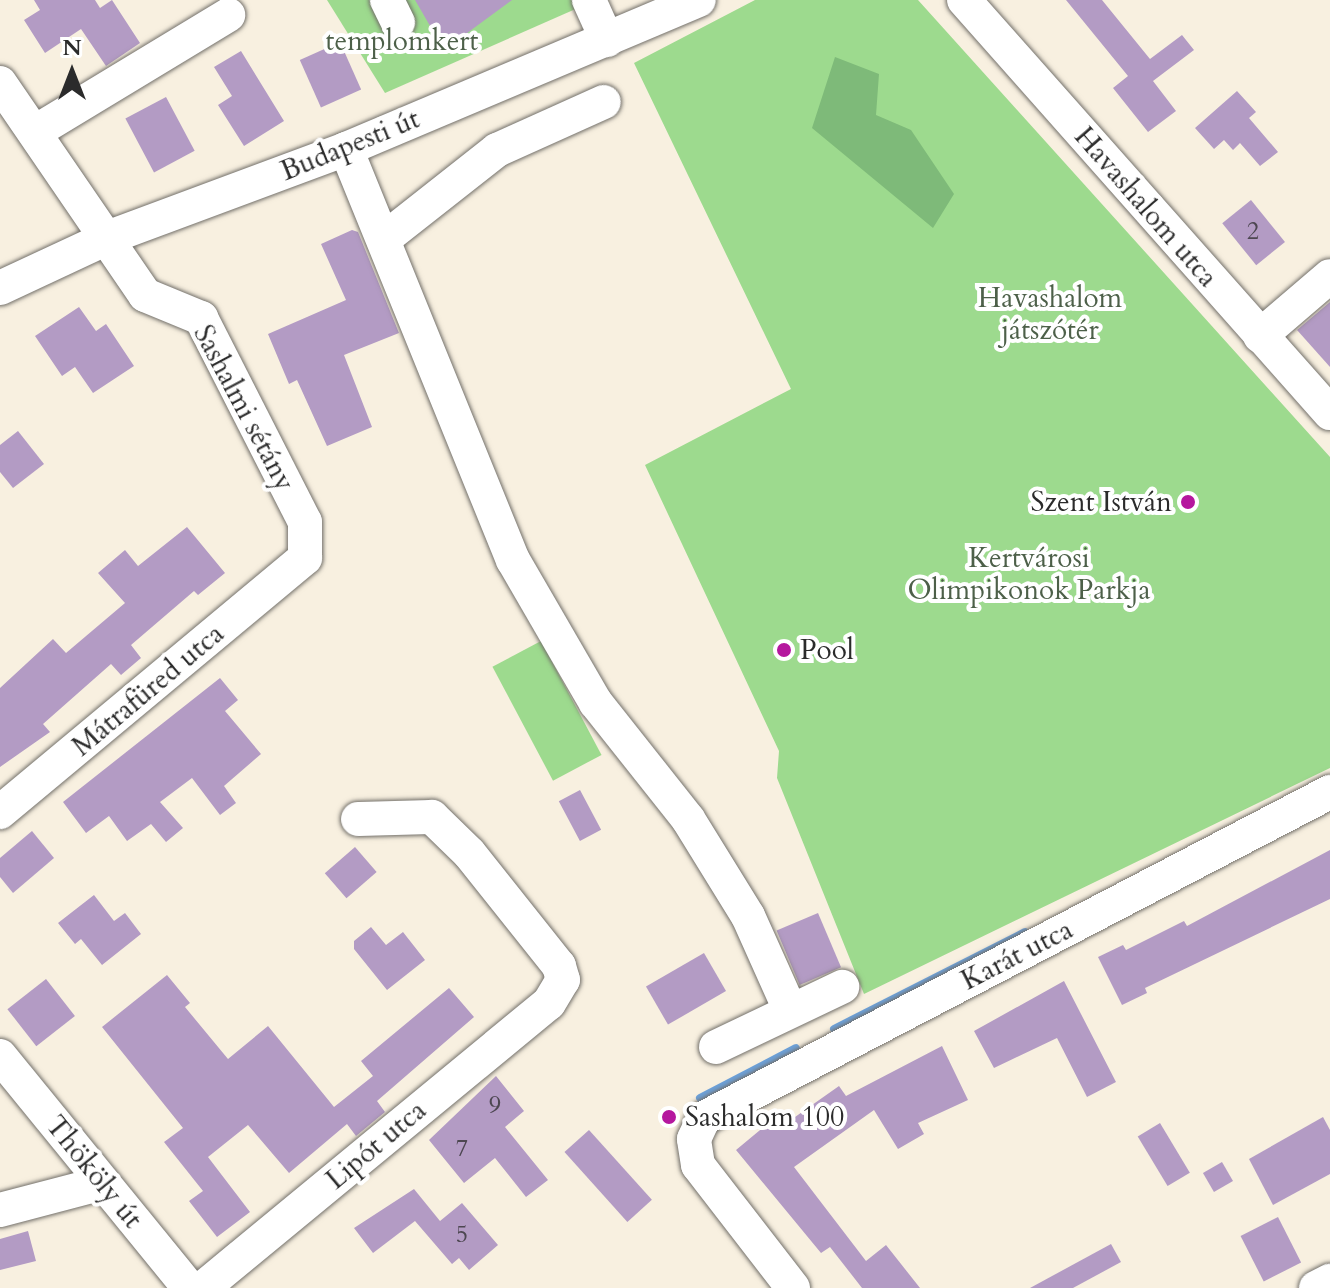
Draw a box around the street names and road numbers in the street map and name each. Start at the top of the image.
street label: Budapesti út [276,102,424,188]
street label: Havashalom utca [1067,120,1225,294]
street label: Sashalmi sétány [186,319,302,497]
street label: Mátrafüred utca [65,617,231,763]
street label: Karát utca [956,913,1078,997]
street label: Lipót utca [319,1093,433,1197]
street label: Thököly út [39,1109,149,1235]

